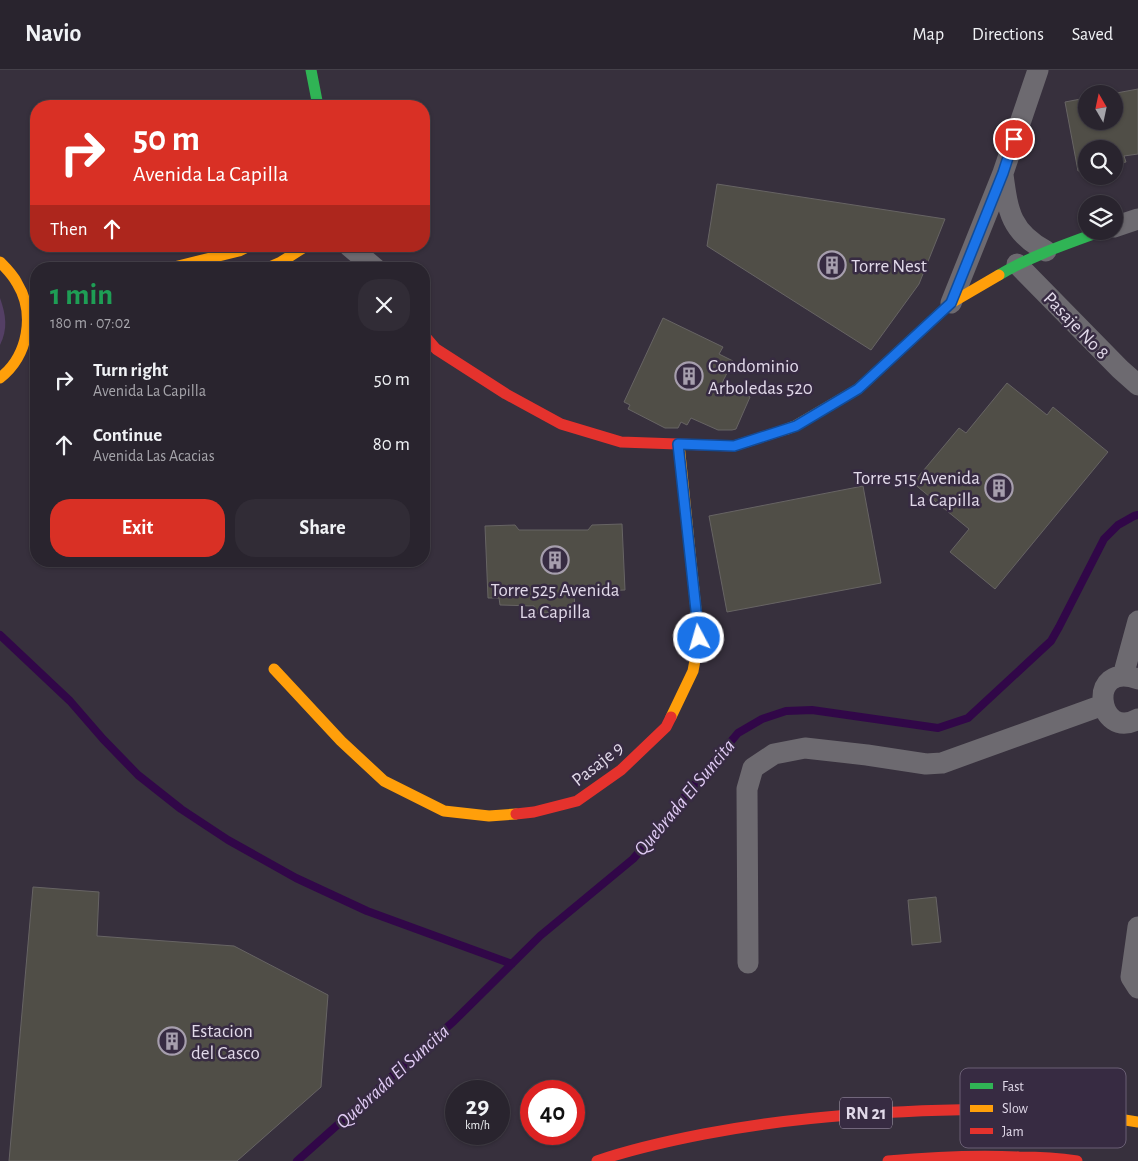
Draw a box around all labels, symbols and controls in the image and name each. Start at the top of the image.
text: Navio [25,22,81,46]
text: Map [913,26,944,44]
text: Directions [972,26,1044,44]
text: Saved [1072,26,1113,44]
north arrow [1078,85,1122,130]
map controls [1078,85,1123,240]
pin [993,118,1035,160]
icon: right [50,120,115,185]
text: 50 m [133,122,200,157]
icon: arrive [1000,125,1028,153]
button: search [1078,140,1123,185]
text: Avenida La Capilla [133,163,288,185]
button: layers [1078,195,1123,240]
icon: ahead [98,215,126,243]
text: Then [50,220,88,239]
building icon: Torre Nest [817,250,847,280]
place label: Torre Nest [851,257,927,276]
button: close [358,279,410,331]
text: 1 min [50,280,113,310]
street label: Pasaje No 8 [1040,289,1112,363]
text: 180 m · 07:02 [50,315,130,331]
place label: Condominio Arboledas 520 [708,357,813,398]
text: Turn right [93,361,168,380]
building icon: Condominio Arboledas 520 [674,361,704,391]
icon: right [50,366,78,394]
text: 50 m [374,370,410,389]
text: Avenida La Capilla [93,383,206,399]
text: Continue [93,426,162,445]
icon: ahead [50,431,78,459]
text: 80 m [373,435,410,454]
text: Avenida Las Acacias [93,448,215,464]
place label: Torre 515 Avenida La Capilla [853,469,980,510]
building icon: Torre 515 Avenida La Capilla [984,473,1014,503]
button: Exit [50,499,225,557]
button: Share [235,499,410,557]
building icon: Torre 525 Avenida La Capilla [540,545,570,575]
place label: Torre 525 Avenida La Capilla [490,581,620,622]
position arrow [672,611,724,663]
water label: Quebrada El Suncita [631,736,739,860]
street label: Pasaje 9 [568,738,627,790]
water label: Quebrada El Suncita [332,1021,453,1133]
place label: Estacion del Casco [191,1022,260,1063]
building icon: Estacion del Casco [157,1026,187,1056]
legend [960,1068,1126,1148]
speed limit sign: 40 [520,1080,585,1145]
text: Fast [1002,1080,1024,1094]
text: 29 [466,1094,489,1119]
road number: RN 21 [840,1098,892,1128]
text: Slow [1002,1102,1029,1116]
text: km/h [465,1119,490,1131]
text: Jam [1002,1125,1024,1139]

